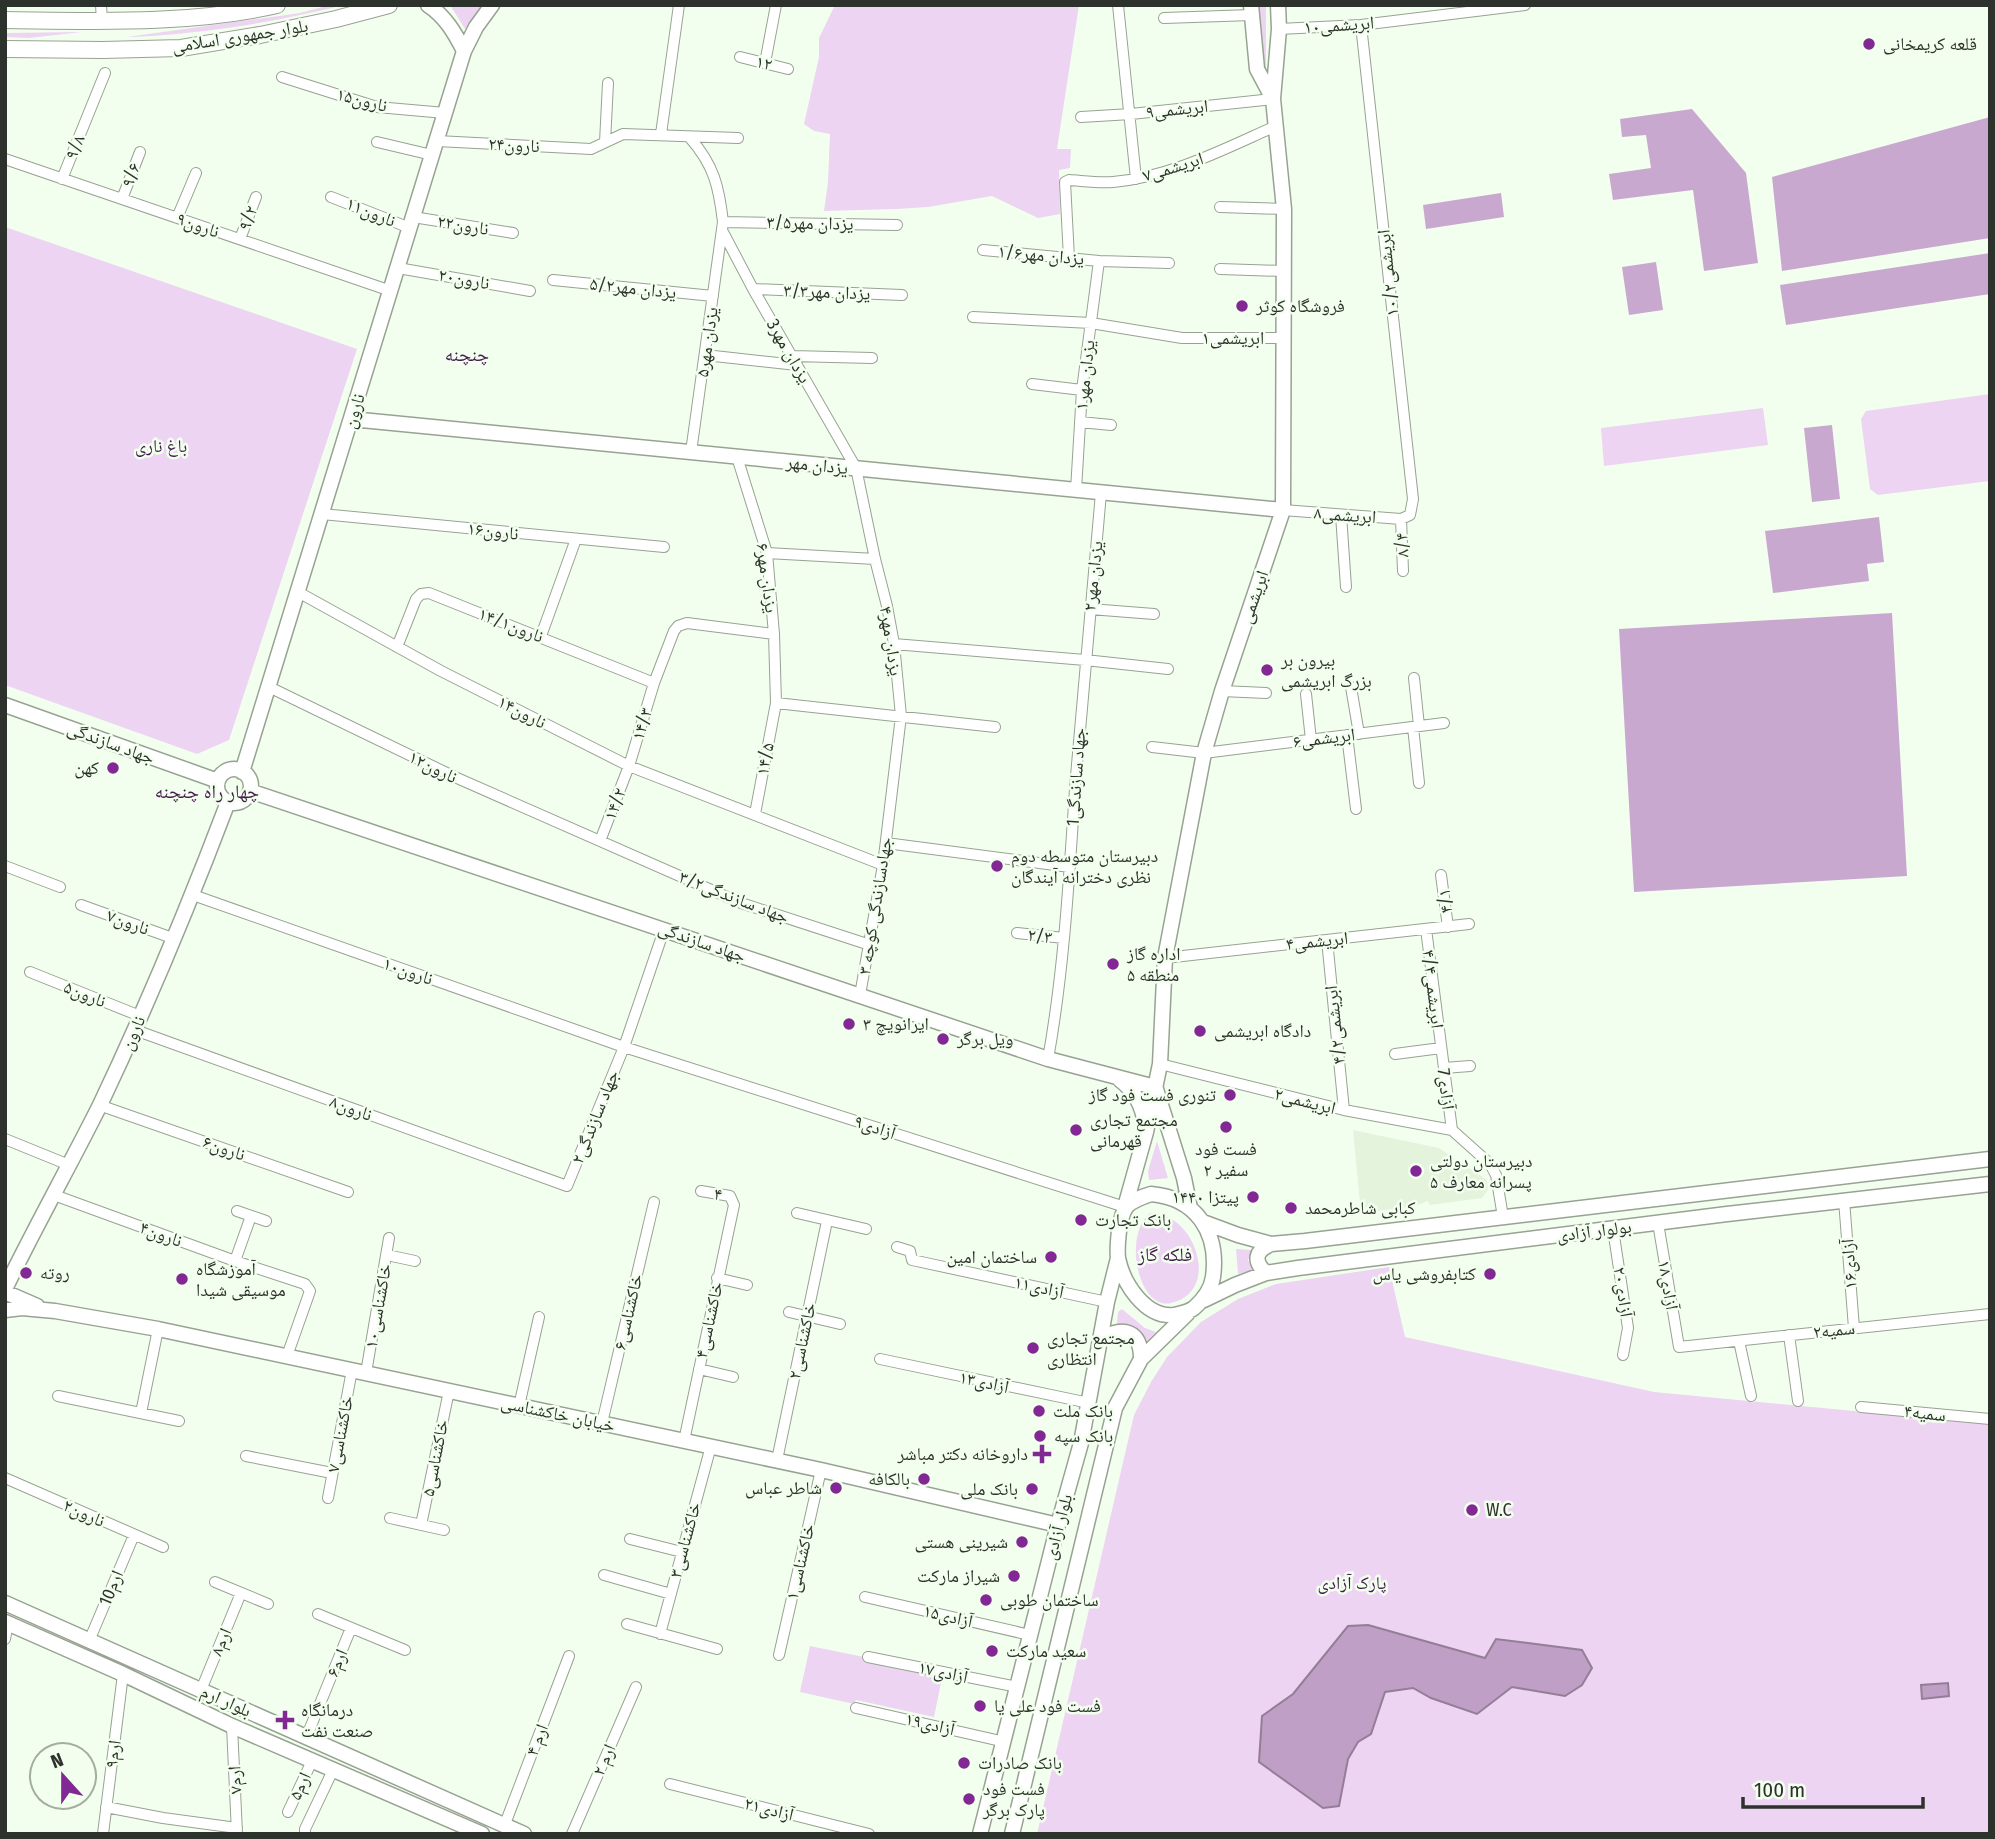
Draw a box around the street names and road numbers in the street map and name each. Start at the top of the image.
street label: ابریشمی۱۰ [1303,12,1375,38]
street label: بلوار جمهوری اسلامی [170,14,310,58]
street label: ۱۲ [753,50,775,76]
street label: نارون۱۵ [334,83,390,117]
street label: ابریشمی۹ [1145,95,1209,123]
street label: ۹/۸ [60,131,90,163]
street label: نارون۲۴ [488,133,540,157]
street label: ابریشمی۷ [1140,147,1206,187]
street label: ۹/۶ [116,160,146,190]
street label: نارون۱۱ [343,192,399,232]
street label: ۹/۲ [233,203,263,233]
street label: نارون۹ [174,208,222,242]
street label: نارون۲۲ [436,210,490,240]
street label: ۳/۵یزدان مهر [766,211,854,235]
street label: ۱۰/۲ابریشمی [1373,229,1403,317]
street label: ۱/۶یزدان مهر [997,240,1085,270]
street label: نارون۲۰ [437,264,491,294]
street label: ۵/۲یزدان مهر [589,273,677,303]
street label: ۳/۳یزدان مهر [783,279,871,305]
street label: یزدان مهر۵ [691,306,723,378]
street label: 3یزدان مهر [762,315,816,387]
street label: ابریشمی۱ [1202,327,1264,349]
street label: یزدان مهر۱ [1070,339,1100,411]
street label: نارون [338,391,370,431]
street label: یزدان مهر [784,451,849,479]
street label: ابریشمی۸ [1313,502,1377,528]
street label: نارون۱۶ [466,517,520,545]
street label: ۸/۴ [1390,532,1414,558]
street label: یزدان مهر۲ [1078,540,1108,612]
street label: یزدان مهر۶ [751,542,783,614]
street label: ابریشمی [1235,568,1273,626]
street label: ۱۴/۱نارون [475,603,547,647]
street label: یزدان مهر۴ [875,605,907,677]
street label: نارون۱۴ [494,690,550,734]
street label: ۱۴/۳ [627,705,657,743]
street label: جهاد سازندگی [64,717,158,769]
street label: ابریشمی۶ [1292,723,1356,753]
street label: 1جهاد سازندگی [1062,727,1090,827]
street label: ۱۴/۵ [751,741,779,777]
street label: نارون۱۲ [405,746,461,788]
street label: ۱۴/۲ [599,785,631,823]
street label: جهادسازندگی کوچه ۳ [853,836,897,976]
street label: ۳/۲جهاد سازندگی [676,866,792,928]
street label: ۴/۱ [1433,887,1457,915]
street label: نارون۷ [104,904,152,940]
street label: جهاد سازندگی [655,917,749,967]
street label: ۲/۳ [1026,924,1054,948]
street label: ابریشمی۴ [1285,927,1349,955]
street label: ابریشمی۴/۴ [1417,948,1449,1030]
street label: نارون۱۰ [380,952,436,990]
street label: نارون۵ [61,976,109,1012]
street label: ابریشمی۴/۲ [1320,985,1350,1065]
street label: نارون [116,1012,150,1054]
street label: ۲جهاد سازندگی [566,1067,624,1167]
street label: 7آزادی [1433,1067,1459,1111]
street label: ابریشمی۲ [1272,1083,1338,1119]
street label: نارون۸ [327,1090,375,1126]
street label: آزادی۹ [852,1110,899,1144]
street label: نارون۶ [200,1131,248,1165]
street label: ۴ [712,1182,724,1206]
street label: بولوار آزادی [1555,1215,1633,1246]
street label: نارون۴ [137,1216,185,1252]
street label: آزادی۱۶ [1836,1238,1862,1290]
street label: آزادی۱۸ [1653,1258,1683,1312]
street label: خاکشناسی۱۰ [360,1262,396,1350]
street label: آزادی۲۰ [1608,1265,1638,1319]
street label: آزادی۱۱ [1012,1271,1066,1303]
street label: خاکشناسی۶ [609,1272,647,1352]
street label: خاکشناسی۴ [690,1280,728,1360]
street label: خاکشناسی۲ [783,1301,821,1381]
street label: ۲سمیه [1812,1317,1856,1343]
street label: آزادی۱۳ [957,1366,1011,1398]
street label: خیابان خاکشناسی [499,1391,617,1437]
street label: خاکشناسی۷ [322,1394,358,1474]
street label: سمیه۴ [1903,1400,1947,1426]
street label: خاکشناسی۵ [417,1418,453,1498]
street label: بلوار آزادی [1039,1492,1077,1562]
street label: نارون۲ [60,1494,108,1532]
street label: خاکشناسی۳ [664,1500,706,1580]
street label: خاکشناسی۱ [781,1522,819,1602]
street label: ارم10 [94,1567,129,1609]
street label: آزادی۱۵ [921,1600,975,1632]
street label: ارم۸ [205,1625,238,1660]
street label: ارم۶ [321,1646,354,1681]
street label: آزادی۱۷ [916,1656,970,1688]
street label: بلوار ارم [197,1680,255,1723]
street label: آزادی۱۹ [903,1708,957,1740]
street label: ارم ۴ [521,1721,554,1759]
street label: ارم۹ [100,1739,127,1770]
street label: ارم ۲ [587,1741,622,1780]
street label: ارم۷ [223,1765,248,1795]
street label: ارم۵ [284,1769,317,1804]
street label: آزادی۲۱ [742,1792,796,1826]

